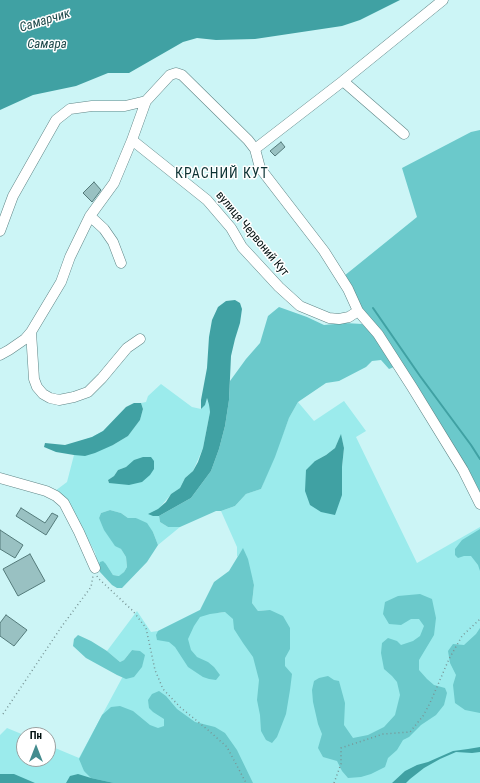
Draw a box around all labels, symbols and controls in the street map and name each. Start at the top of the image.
water label: Самарчик [18,6,72,36]
water label: Самара [27,37,67,53]
district label: КРАСНИЙ КУТ [175,166,269,182]
street label: вулиця Червоний Кут [212,189,292,279]
north arrow [16,727,56,767]
text: Пн [30,729,42,742]

